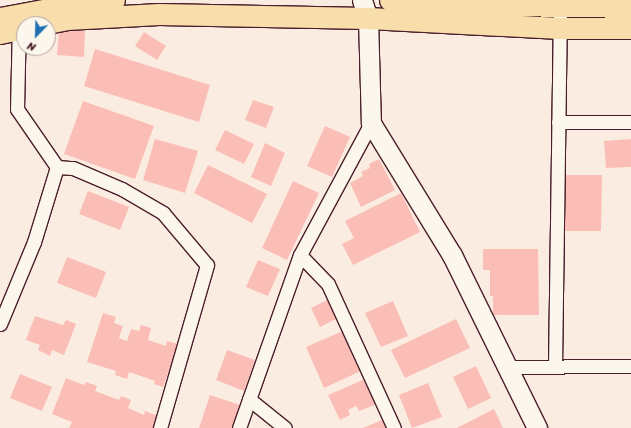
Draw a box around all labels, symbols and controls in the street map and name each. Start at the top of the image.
north arrow [16,16,56,56]
text: N [24,36,39,57]

